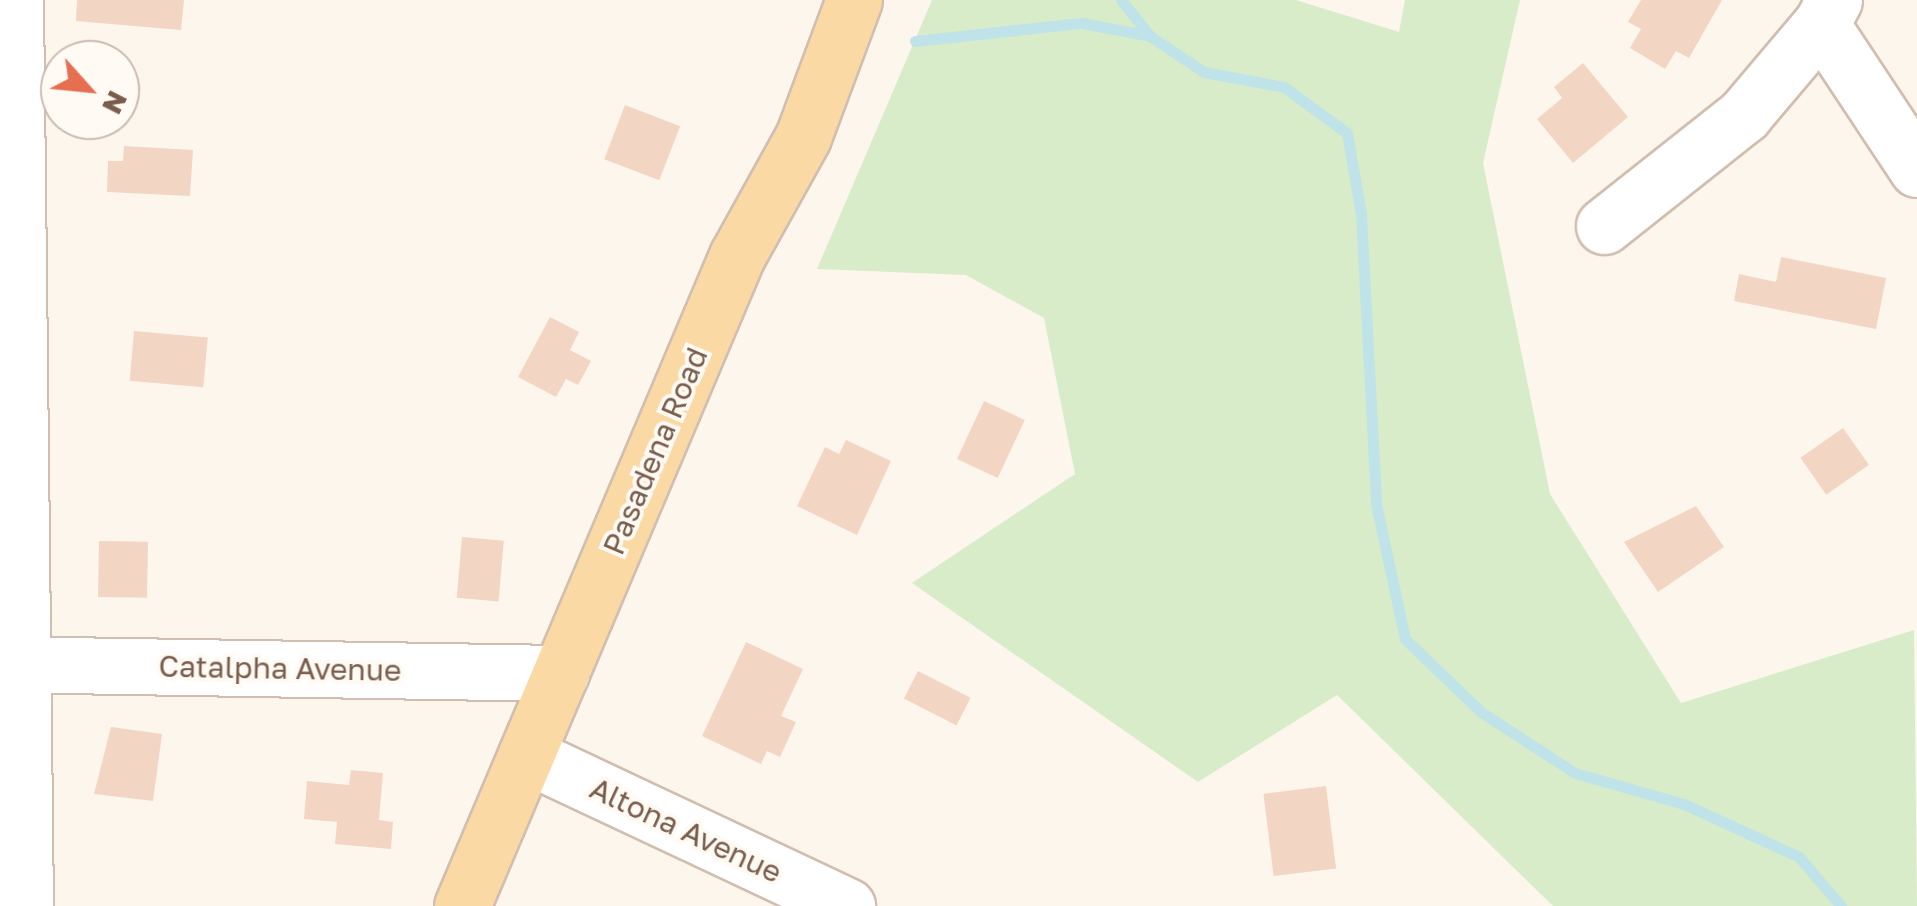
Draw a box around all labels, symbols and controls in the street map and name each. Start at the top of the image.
north arrow [40,40,140,140]
text: N [96,86,135,120]
street label: Pasadena Road [595,342,715,560]
street label: Catalpha Avenue [158,648,402,688]
street label: Altona Avenue [584,770,788,890]

